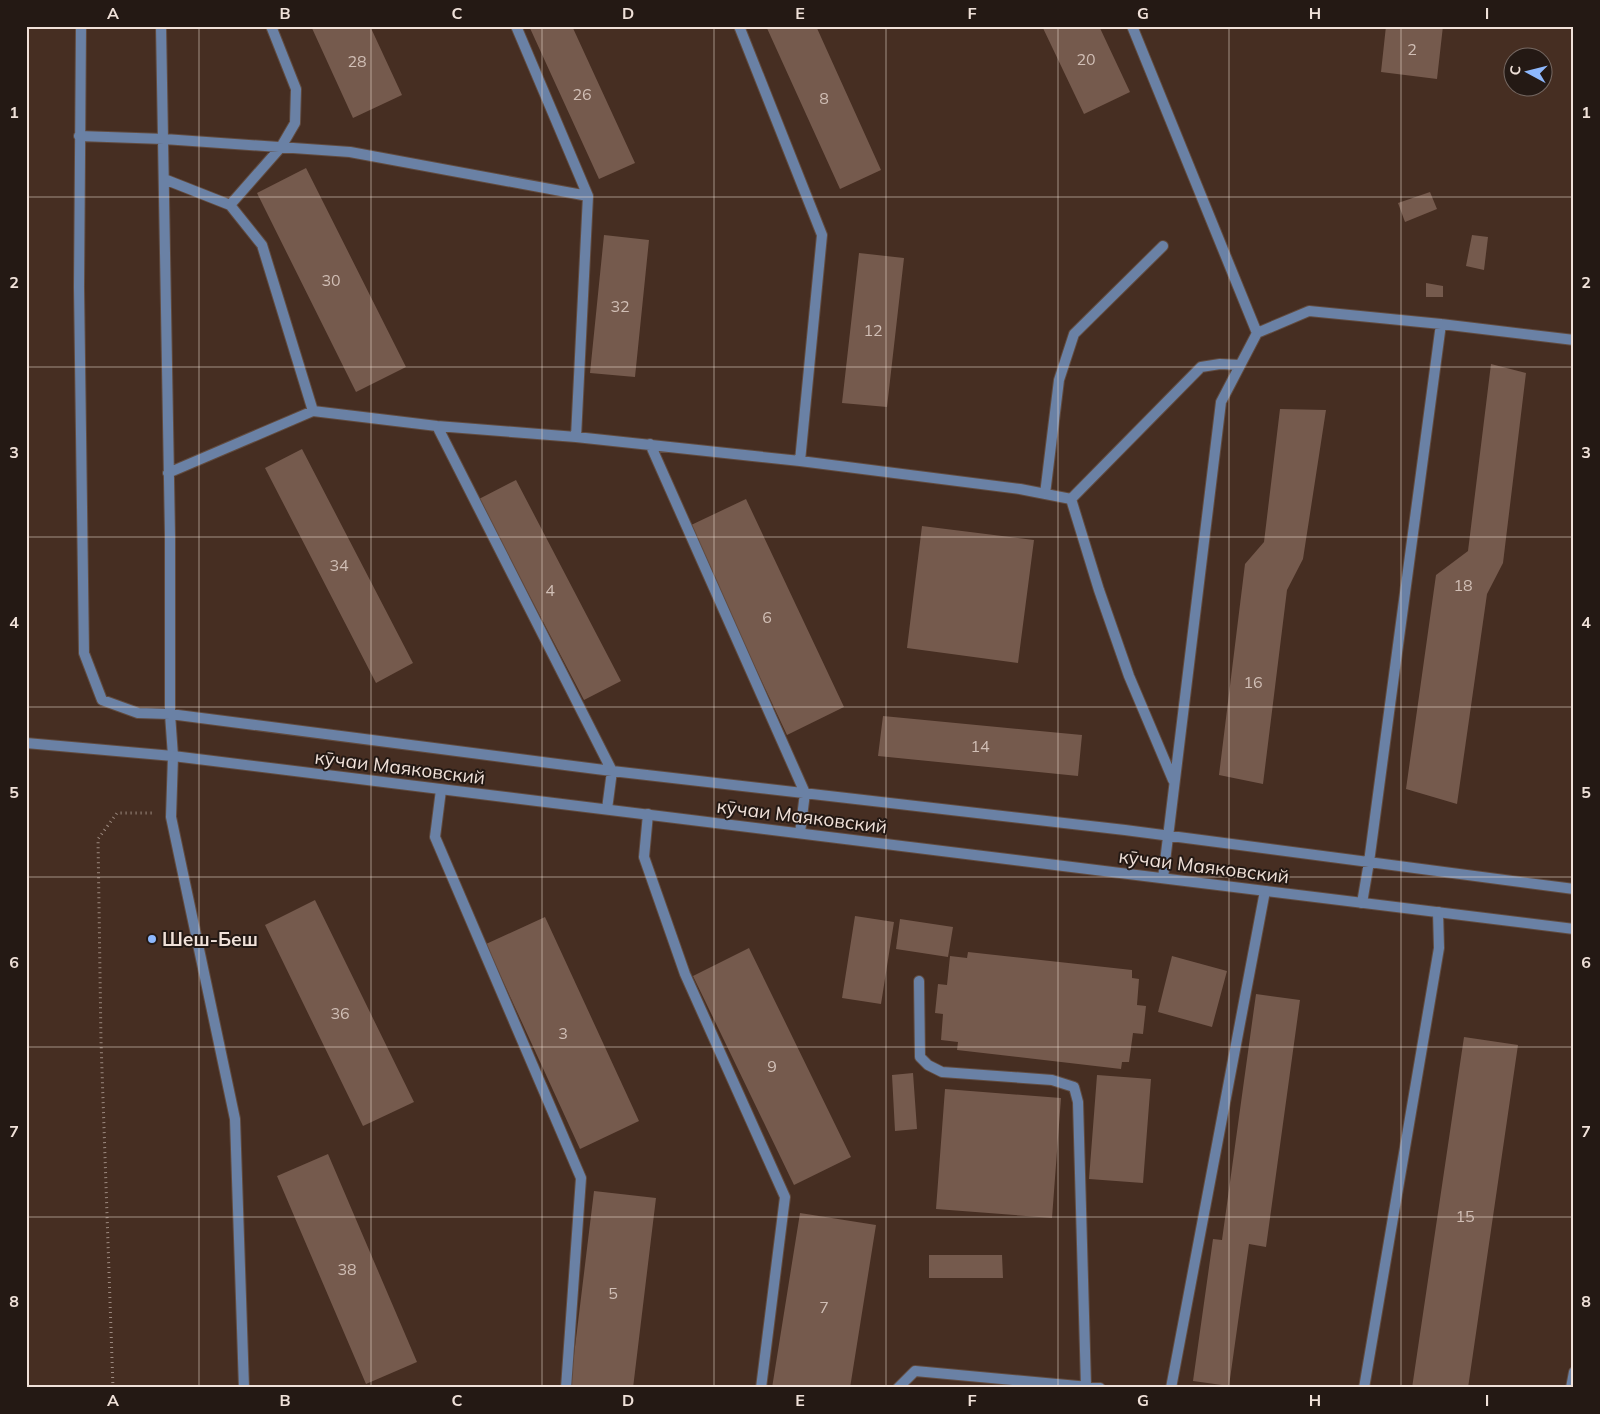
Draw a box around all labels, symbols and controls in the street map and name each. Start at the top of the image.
text: A [107,3,119,23]
text: B [279,3,291,23]
text: C [452,3,463,23]
text: D [622,3,634,23]
text: E [795,3,805,23]
text: F [967,3,977,23]
text: G [1137,3,1149,23]
text: H [1309,3,1321,23]
text: I [1485,3,1489,23]
house number: 2 [1407,39,1417,59]
north arrow [1502,48,1552,98]
house number: 20 [1076,49,1096,69]
house number: 28 [347,51,367,71]
text: С [1506,65,1525,76]
house number: 26 [572,84,592,104]
house number: 8 [819,88,829,108]
text: 1 [9,102,19,122]
text: 1 [1581,102,1591,122]
house number: 30 [321,270,341,290]
text: 2 [9,272,19,292]
text: 2 [1581,272,1591,292]
house number: 32 [610,296,630,316]
house number: 12 [863,320,883,340]
text: 3 [9,442,19,462]
text: 3 [1581,442,1591,462]
house number: 34 [329,555,349,575]
house number: 18 [1453,575,1473,595]
house number: 4 [545,580,555,600]
house number: 6 [762,607,772,627]
text: 4 [9,612,19,632]
text: 4 [1581,612,1591,632]
house number: 16 [1243,672,1263,692]
house number: 14 [970,736,990,756]
street label: кӯчаи Маяковский [313,745,487,789]
text: 5 [9,782,19,802]
text: 5 [1581,782,1591,802]
street label: кӯчаи Маяковский [715,794,889,838]
street label: кӯчаи Маяковский [1117,844,1291,888]
place label: Шеш-Беш [162,927,258,951]
marker: Шеш-Беш [146,933,158,945]
text: 6 [9,952,19,972]
text: 6 [1581,952,1591,972]
house number: 36 [330,1003,350,1023]
house number: 3 [558,1023,568,1043]
house number: 9 [767,1056,777,1076]
text: 7 [9,1121,19,1141]
text: 7 [1581,1121,1591,1141]
house number: 15 [1455,1206,1475,1226]
house number: 38 [337,1259,357,1279]
house number: 5 [608,1283,618,1303]
text: 8 [9,1291,19,1311]
text: 8 [1581,1291,1591,1311]
house number: 7 [819,1297,829,1317]
text: A [107,1390,119,1410]
text: B [279,1390,291,1410]
text: C [452,1390,463,1410]
text: D [622,1390,634,1410]
text: E [795,1390,805,1410]
text: F [967,1390,977,1410]
text: G [1137,1390,1149,1410]
text: H [1309,1390,1321,1410]
text: I [1485,1390,1489,1410]

